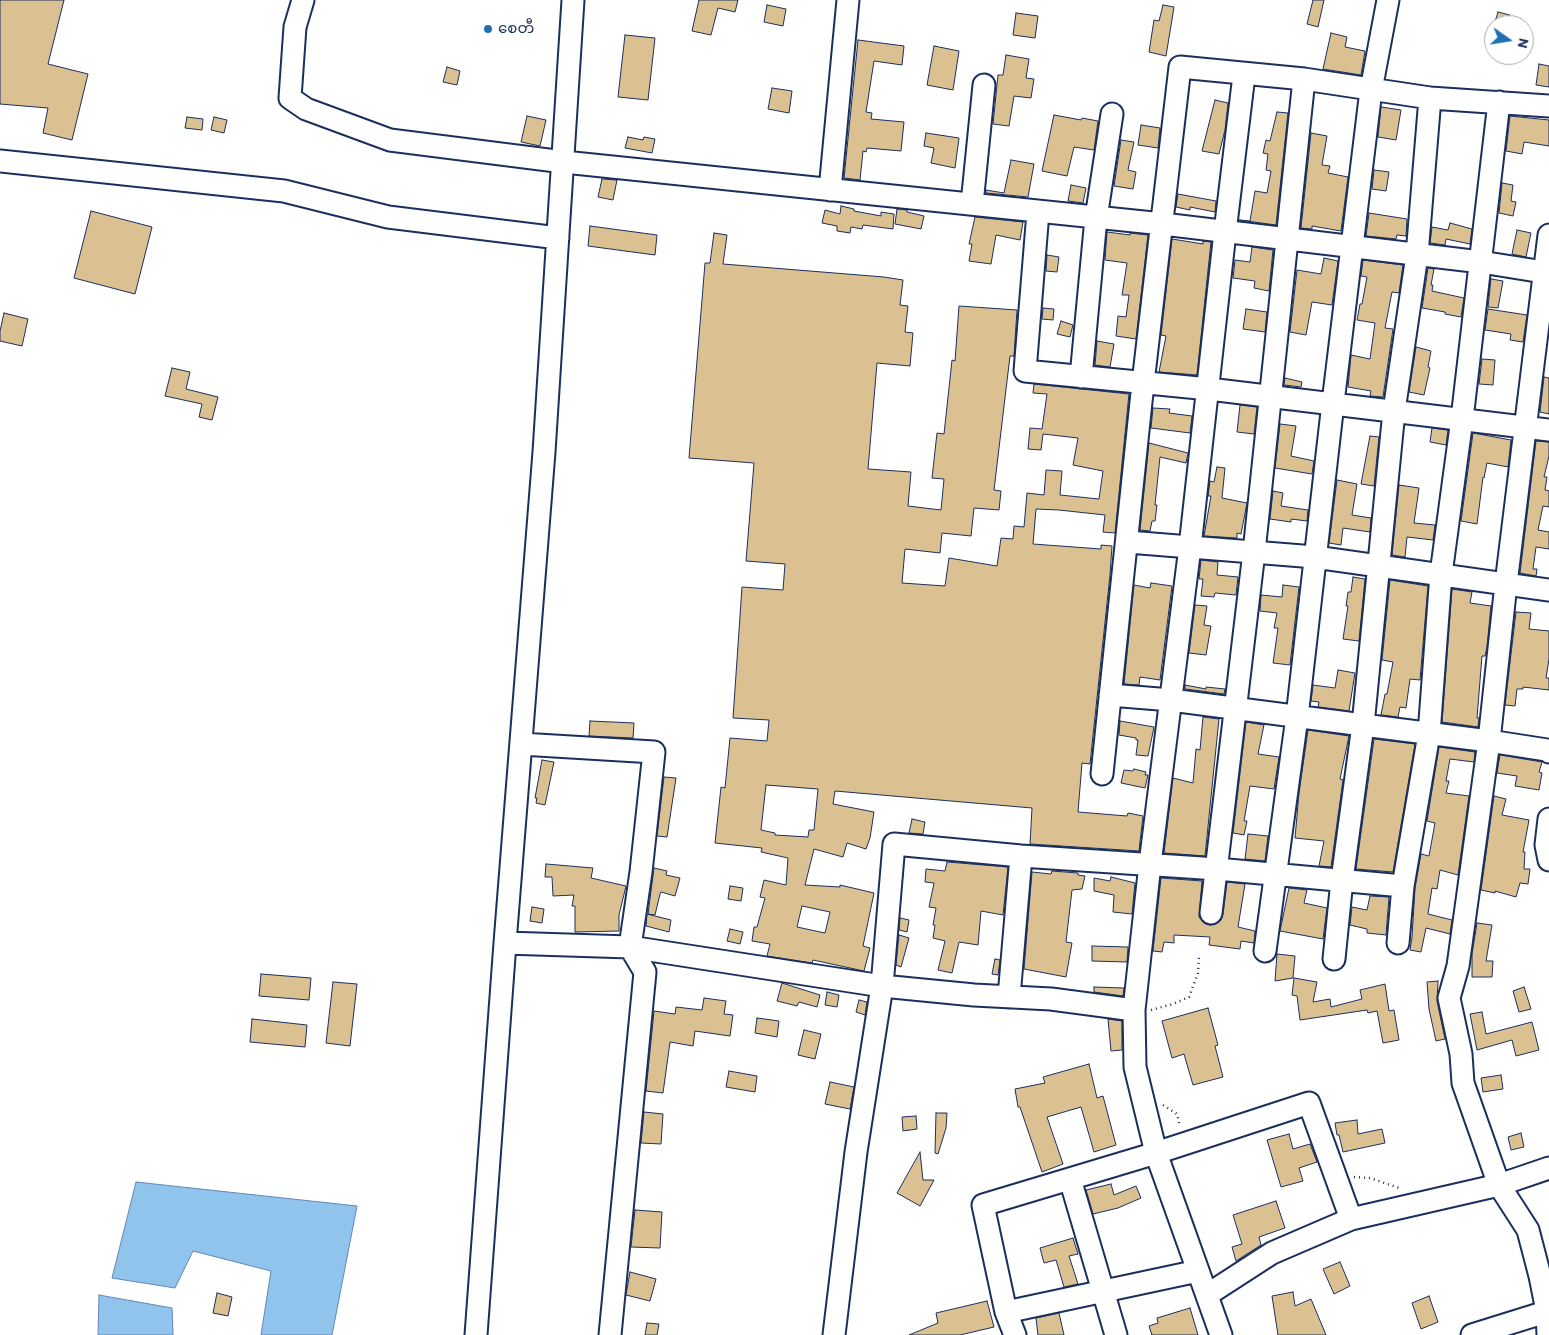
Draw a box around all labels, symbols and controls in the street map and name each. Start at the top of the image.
north arrow [1484,15,1534,65]
place label: စေတီ [498,20,534,38]
marker: စေတီ [482,23,494,35]
text: N [1514,37,1532,50]

